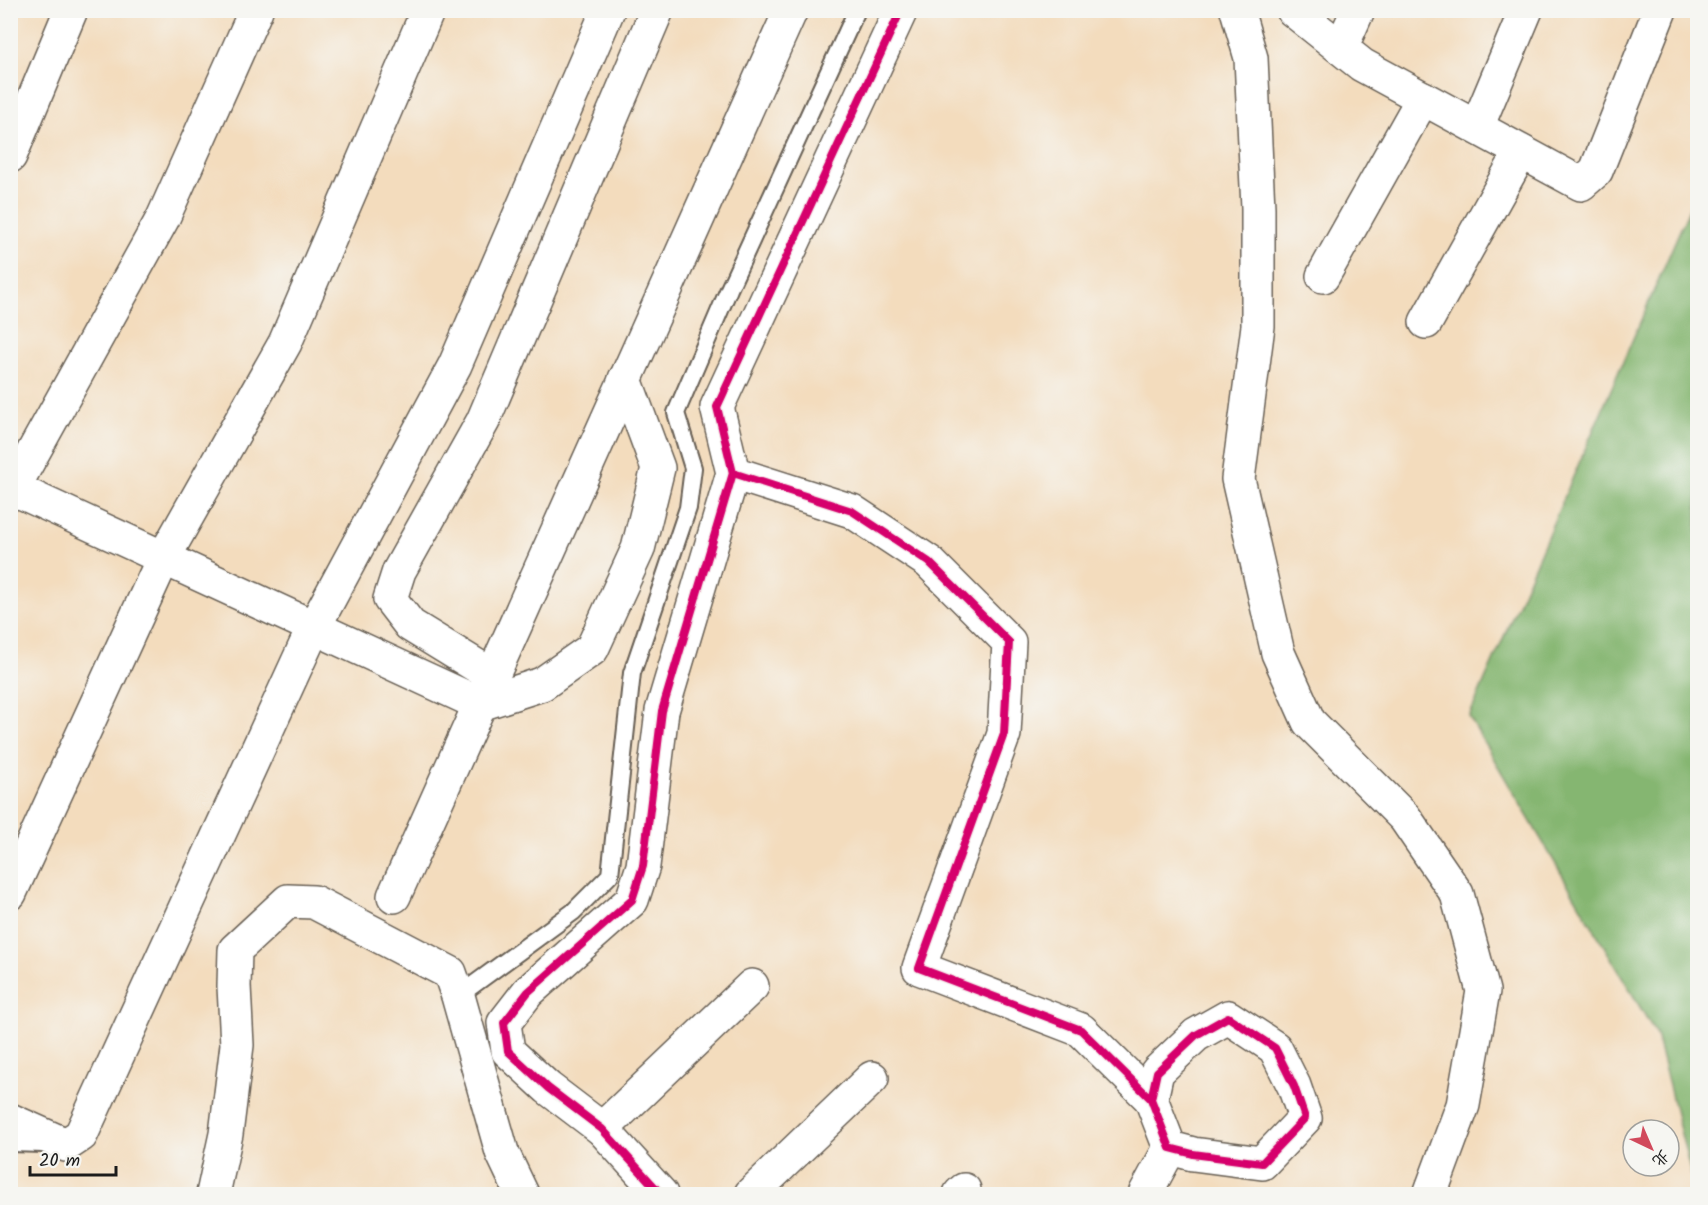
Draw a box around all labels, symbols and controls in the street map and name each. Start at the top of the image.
north arrow [1621,1118,1681,1178]
scale bar [30,1139,116,1177]
text: 北 [1646,1143,1675,1172]
text: 20 m [39,1147,80,1176]

